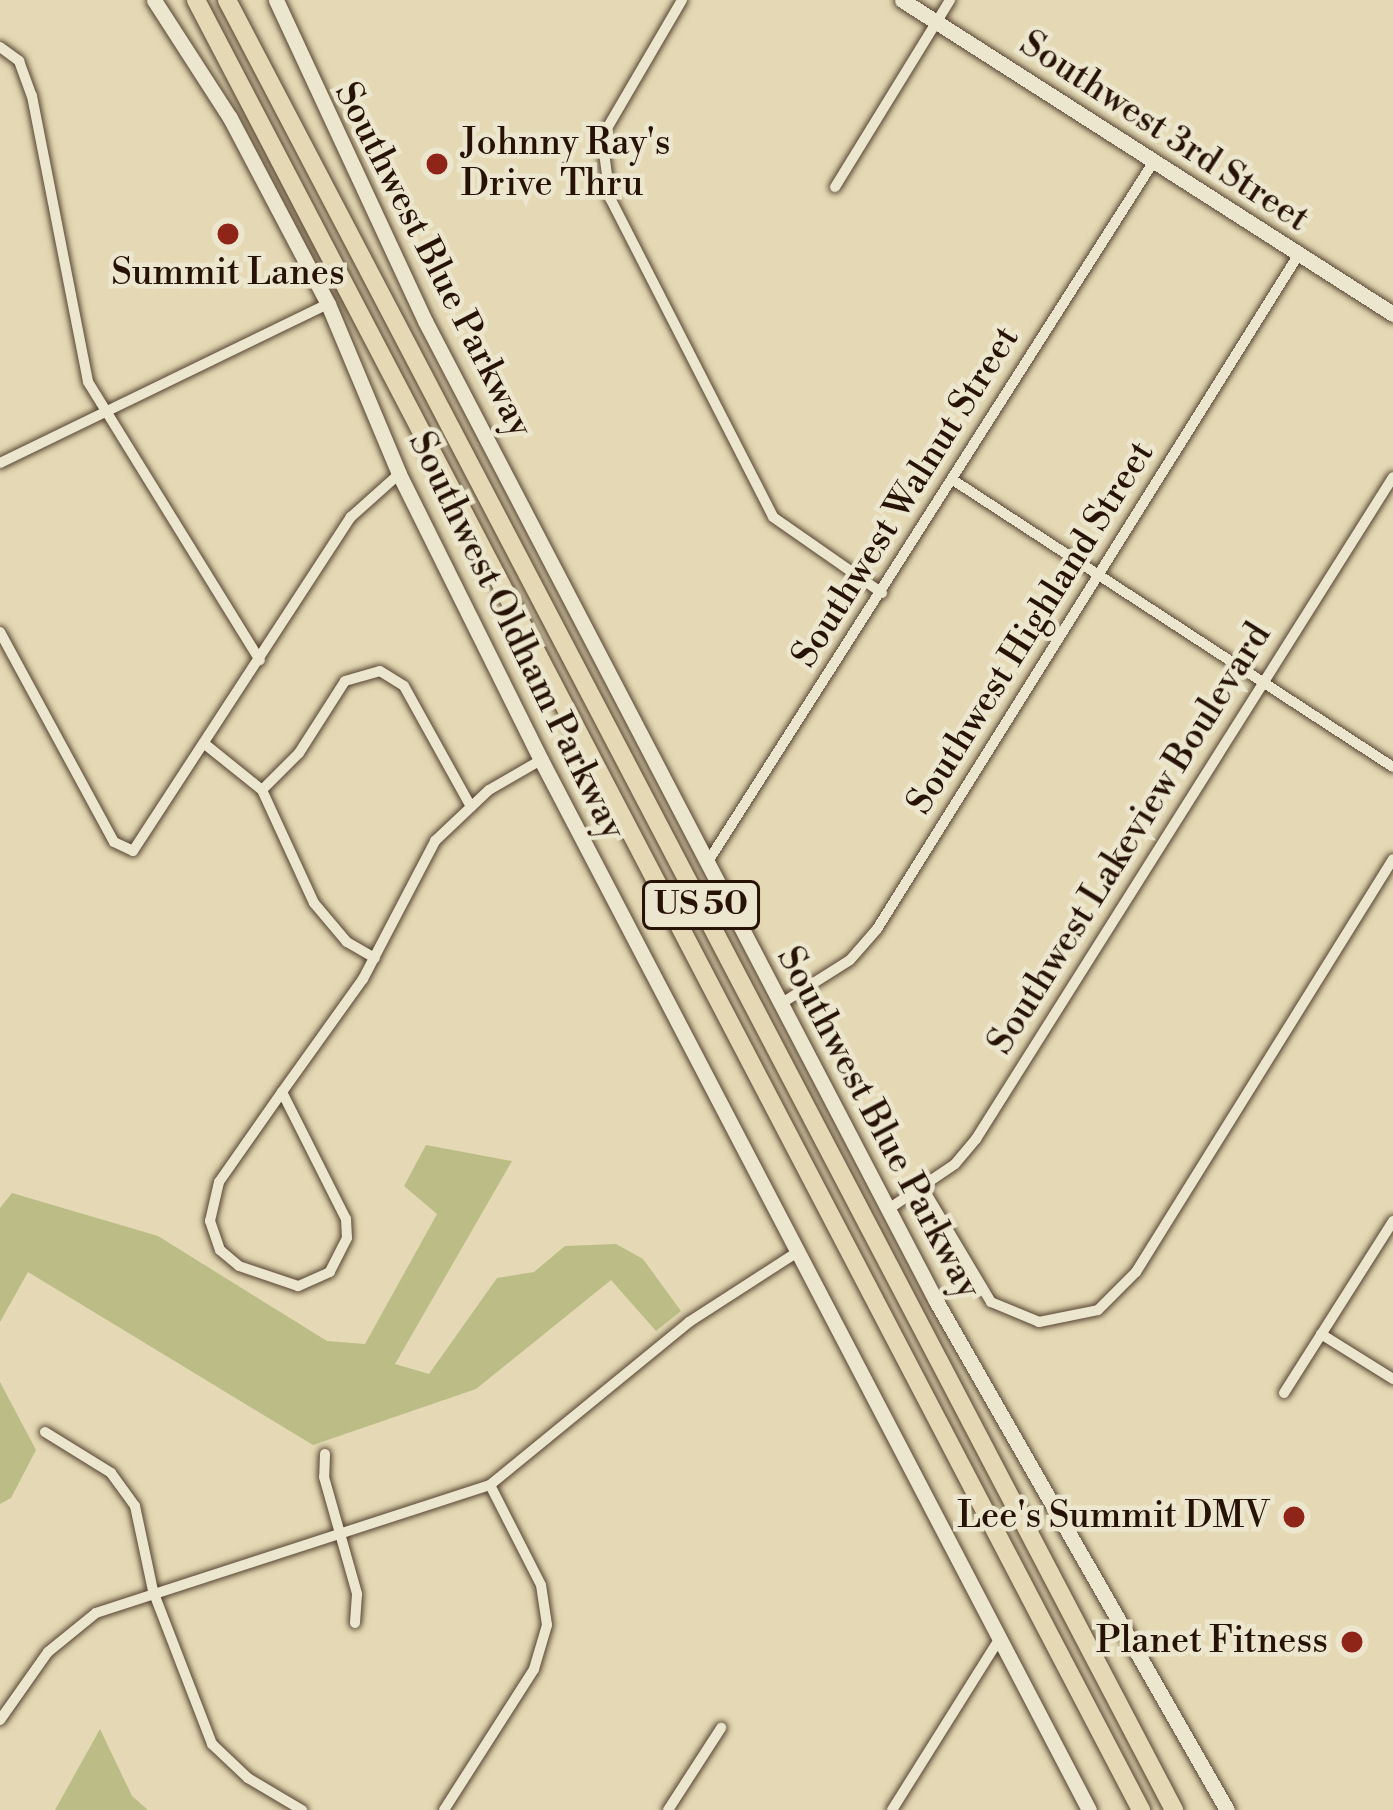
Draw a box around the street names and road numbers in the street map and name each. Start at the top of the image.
street label: Southwest 3rd Street [1011,22,1317,242]
street label: Southwest Blue Parkway [325,75,541,445]
street label: Southwest Walnut Street [783,318,1029,676]
street label: Southwest Oldham Parkway [398,425,634,847]
street label: Southwest Highland Street [898,434,1164,822]
street label: Southwest Lakeview Boulevard [979,616,1281,1062]
road number: US 50 [641,878,761,932]
street label: Southwest Blue Parkway [767,940,989,1306]

